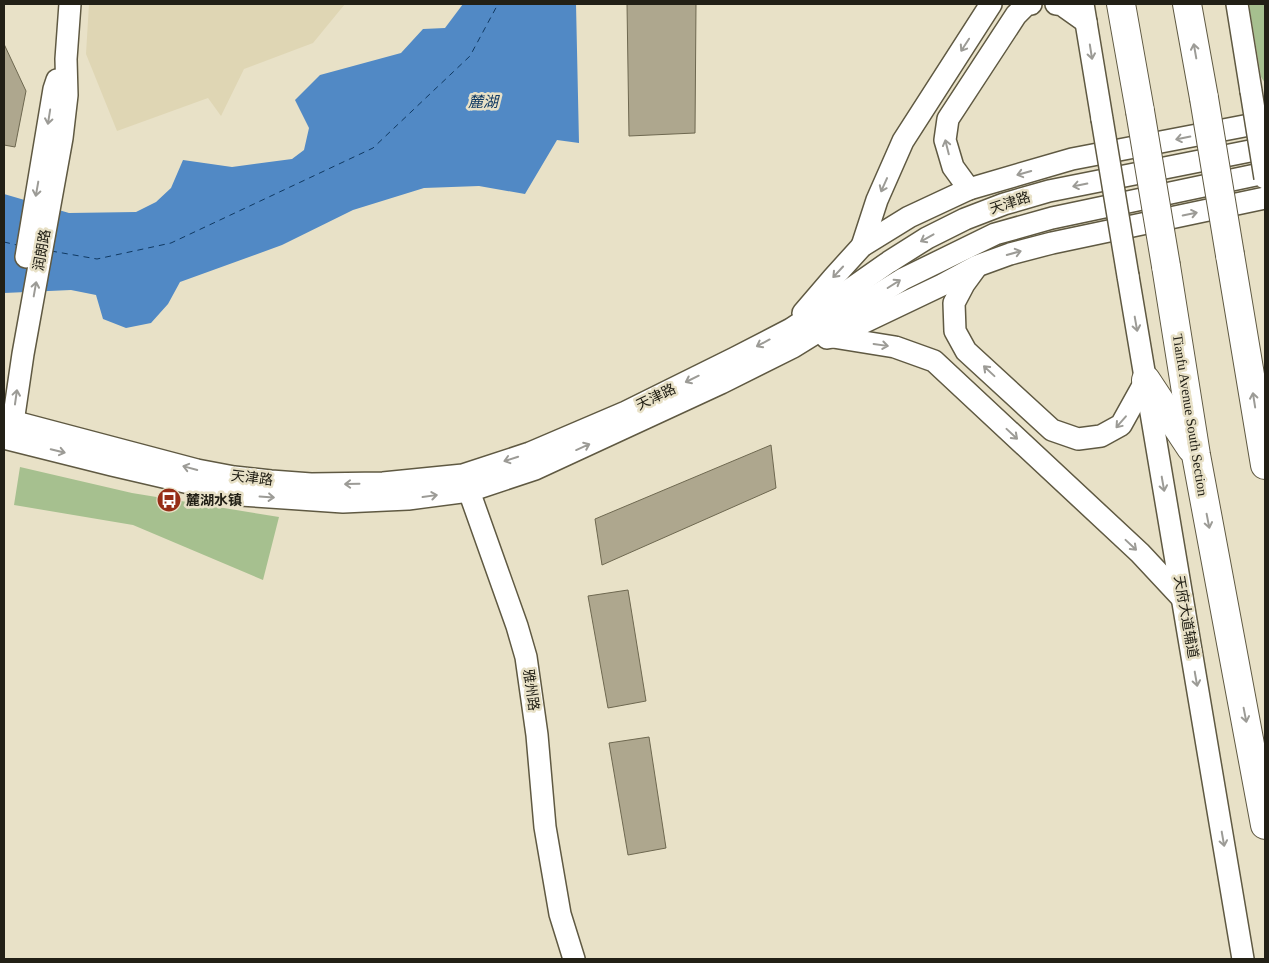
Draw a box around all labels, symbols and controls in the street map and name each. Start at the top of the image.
one-way arrow [960,37,970,51]
one-way arrow [1086,43,1096,59]
one-way arrow [1190,43,1200,59]
water label: 麓湖 [468,94,500,110]
one-way arrow [44,108,54,124]
one-way arrow [1175,133,1191,143]
one-way arrow [942,139,951,155]
one-way arrow [1017,168,1033,178]
one-way arrow [878,177,888,192]
one-way arrow [32,181,42,197]
one-way arrow [1073,181,1089,190]
street label: 天津路 [988,189,1032,217]
one-way arrow [1182,209,1198,218]
street label: 润朗路 [31,228,53,272]
one-way arrow [921,234,935,244]
one-way arrow [1006,248,1022,258]
one-way arrow [832,266,844,279]
one-way arrow [887,279,901,290]
one-way arrow [30,281,40,297]
one-way arrow [1132,315,1142,331]
street label: Tianfu Avenue South Section [1170,333,1210,497]
one-way arrow [756,339,771,349]
one-way arrow [873,340,889,350]
one-way arrow [982,365,995,377]
one-way arrow [685,375,700,385]
street label: 天津路 [634,381,678,413]
one-way arrow [12,389,22,405]
one-way arrow [1249,392,1259,408]
one-way arrow [1115,415,1126,428]
one-way arrow [1006,428,1019,440]
one-way arrow [575,441,590,451]
one-way arrow [49,447,65,456]
one-way arrow [504,455,519,464]
one-way arrow [183,463,199,472]
street label: 天津路 [230,468,274,488]
one-way arrow [1159,475,1169,491]
one-way arrow [344,479,360,489]
bus stop icon: 麓湖水镇 [156,487,182,513]
one-way arrow [421,491,437,501]
place label: 麓湖水镇 [186,492,242,508]
one-way arrow [259,492,275,501]
one-way arrow [1204,513,1214,529]
one-way arrow [1125,539,1137,551]
street label: 天府大道辅道 [1171,574,1201,660]
street label: 雅州路 [521,668,542,712]
one-way arrow [1191,670,1201,686]
one-way arrow [1240,707,1250,723]
one-way arrow [1218,831,1228,847]

